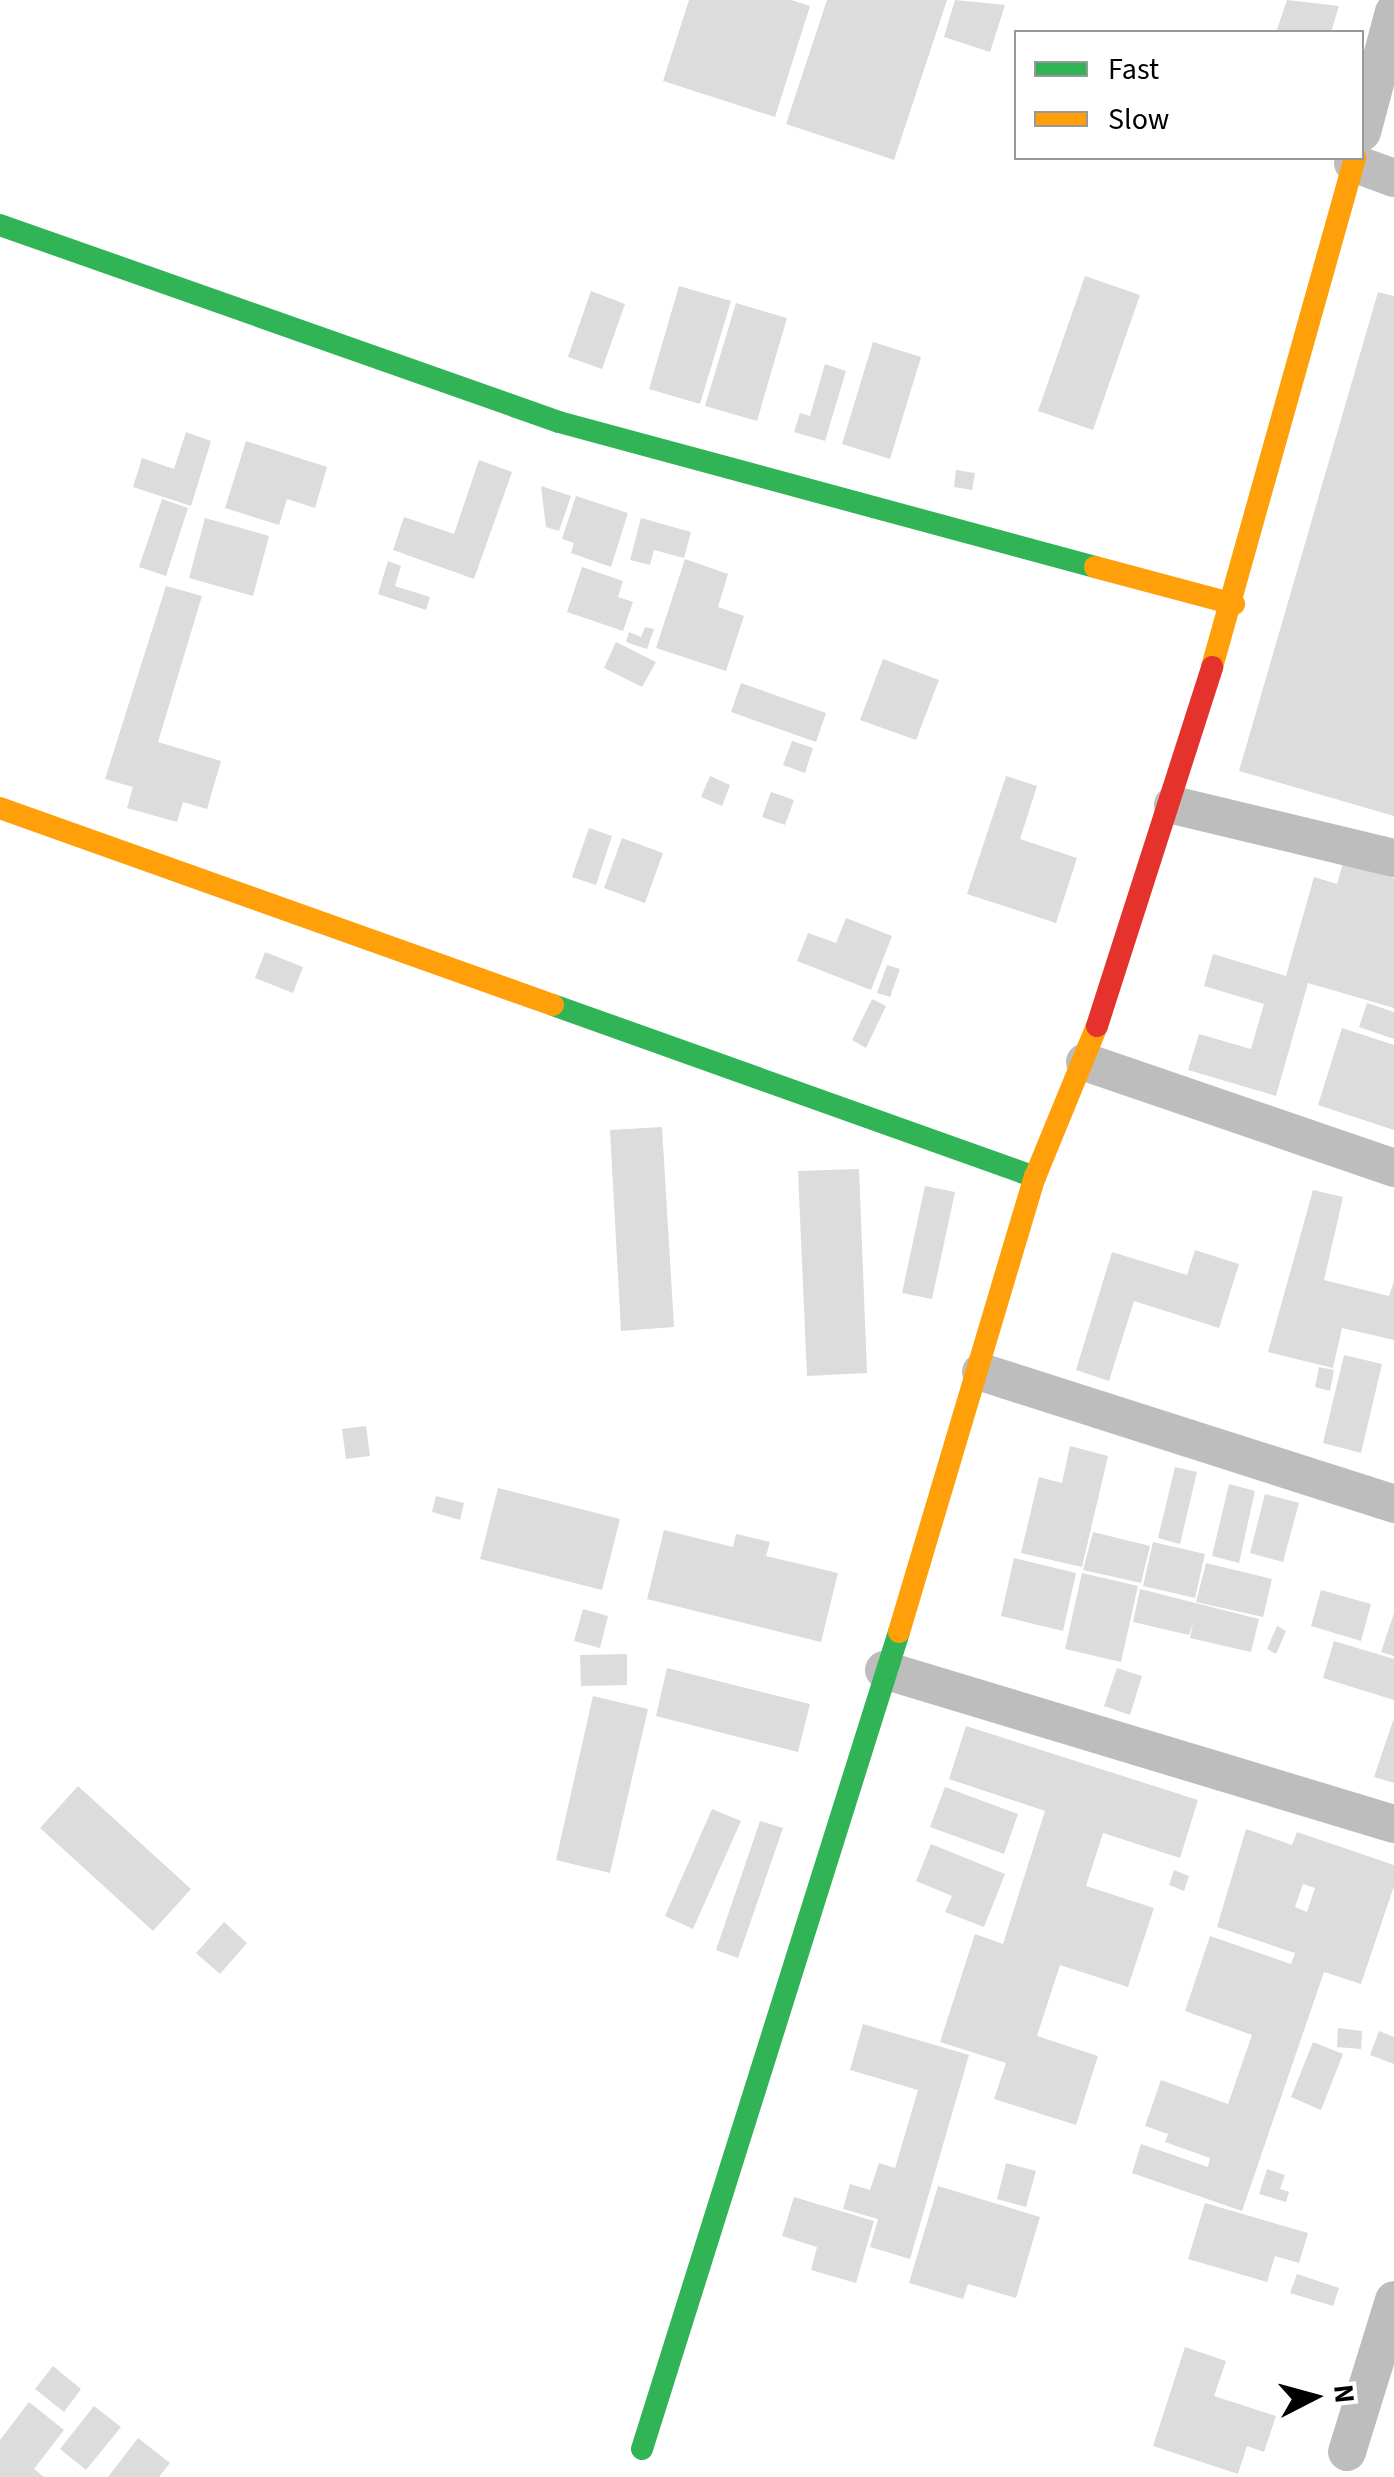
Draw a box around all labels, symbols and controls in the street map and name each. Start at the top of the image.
legend [1014,30,1364,160]
text: Fast [1108,48,1159,91]
text: Slow [1108,98,1169,141]
north arrow [1264,2347,1364,2447]
text: N [1323,2383,1365,2405]

